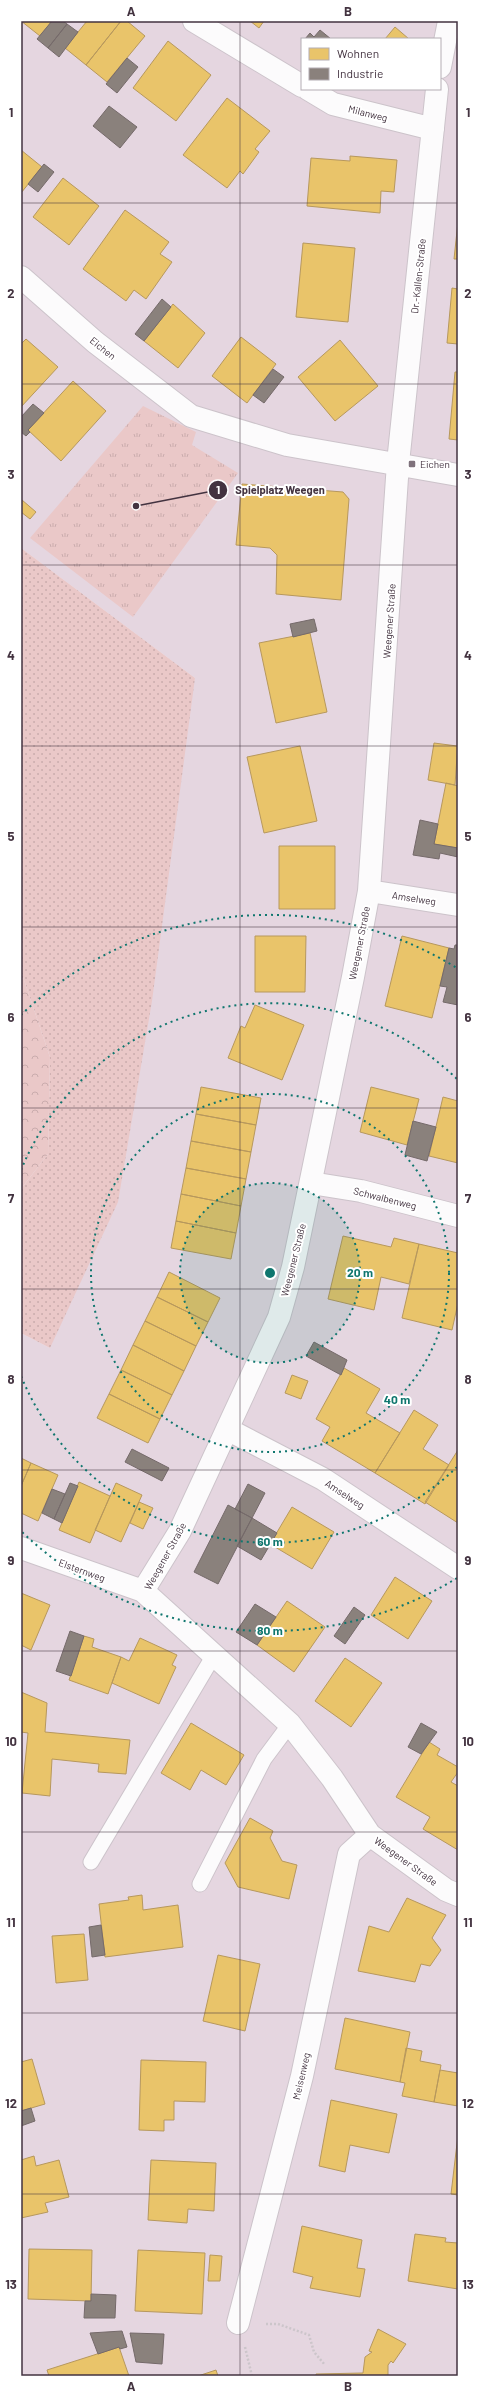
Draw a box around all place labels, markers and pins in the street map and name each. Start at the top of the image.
place label: Eichen [420,458,450,470]
marker: Eichen [407,459,417,469]
callout: Spielplatz Weegen [208,479,333,502]
centre of rings [263,1266,277,1280]

